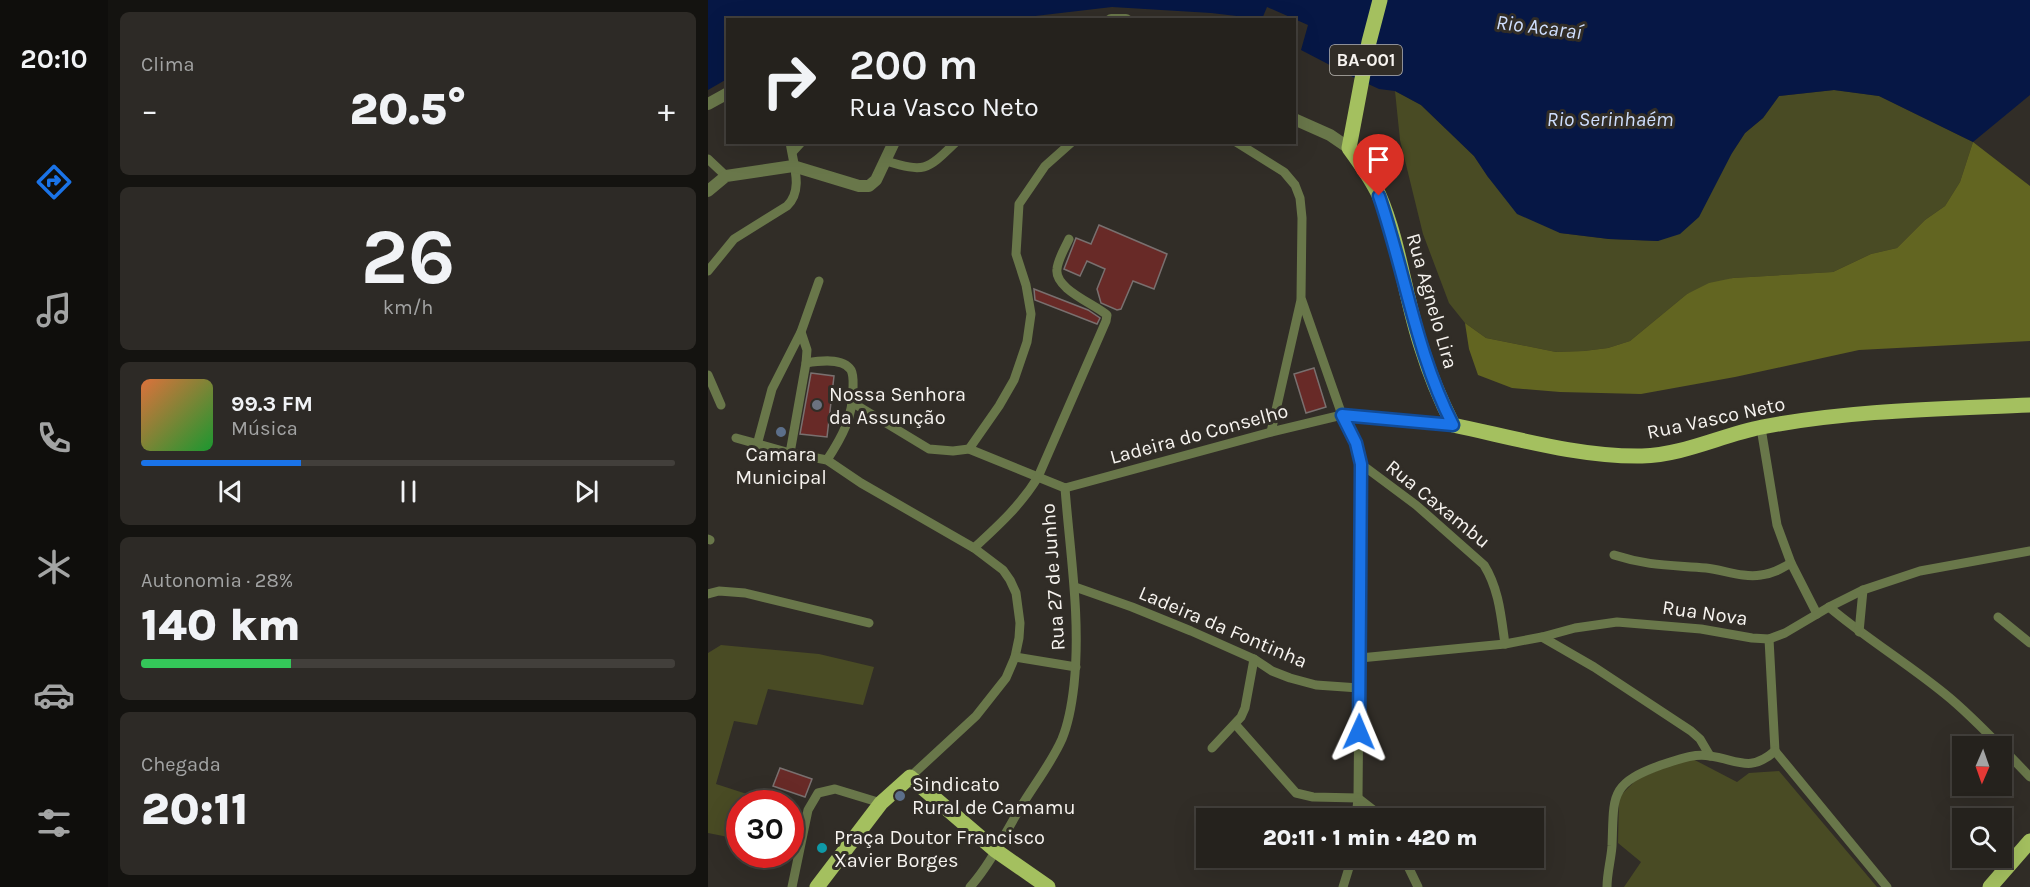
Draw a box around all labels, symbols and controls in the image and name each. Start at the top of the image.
water label: Rio Acaraí [1495,10,1586,44]
text: 200 m [849,40,978,90]
icon: right [750,42,828,120]
text: 20:10 [20,43,88,75]
road number: BA-001 [1330,45,1402,75]
text: Clima [141,53,195,76]
text: 20.5° [350,83,466,135]
text: − [141,91,158,129]
text: + [658,91,675,129]
text: Rua Vasco Neto [849,91,1039,123]
water label: Rio Serinhaém [1547,107,1673,131]
pin [1353,134,1404,196]
icon: arrive [1362,143,1395,176]
icon: directions [33,161,75,203]
text: 26 [361,211,455,303]
street label: Rua Agnelo Lira [1402,231,1462,371]
icon: music [33,289,75,331]
text: km/h [383,296,433,319]
place label: Nossa Senhora da Assunção [829,383,966,429]
text: 99.3 FM [231,391,313,417]
street label: Rua Vasco Neto [1645,392,1787,444]
marker: Nossa Senhora da Assunção [810,398,824,412]
street label: Ladeira do Conselho [1107,399,1291,469]
icon: phone [33,417,75,459]
text: Música [231,417,298,440]
marker: Camara Municipal [774,425,788,439]
place label: Camara Municipal [735,443,827,489]
street label: Rua Caxambu [1381,455,1495,553]
icon: previous [214,475,247,508]
icon: pause [392,475,425,508]
icon: next [570,475,603,508]
street label: Rua 27 de Junho [1036,502,1070,652]
icon: climate [33,546,75,588]
text: Autonomia · 28% [141,569,293,592]
street label: Ladeira da Fontinha [1135,581,1311,673]
street label: Rua Nova [1661,596,1749,630]
text: 140 km [141,599,301,651]
icon: car [33,674,75,716]
position arrow [1327,700,1391,764]
north arrow [1952,736,2012,796]
map controls [1952,736,2012,868]
text: Chegada [141,753,221,776]
place label: Sindicato Rural de Camamu [912,773,1076,819]
text: 20:11 [141,783,248,835]
marker: Sindicato Rural de Camamu [893,789,907,803]
speed limit sign: 30 [726,790,804,868]
icon: filters [33,802,75,844]
button: search [1952,808,2012,868]
text: 20:11 · 1 min · 420 m [1263,825,1477,851]
place label: Praça Doutor Francisco Xavier Borges [834,826,1045,872]
marker: Praça Doutor Francisco Xavier Borges [815,841,829,855]

